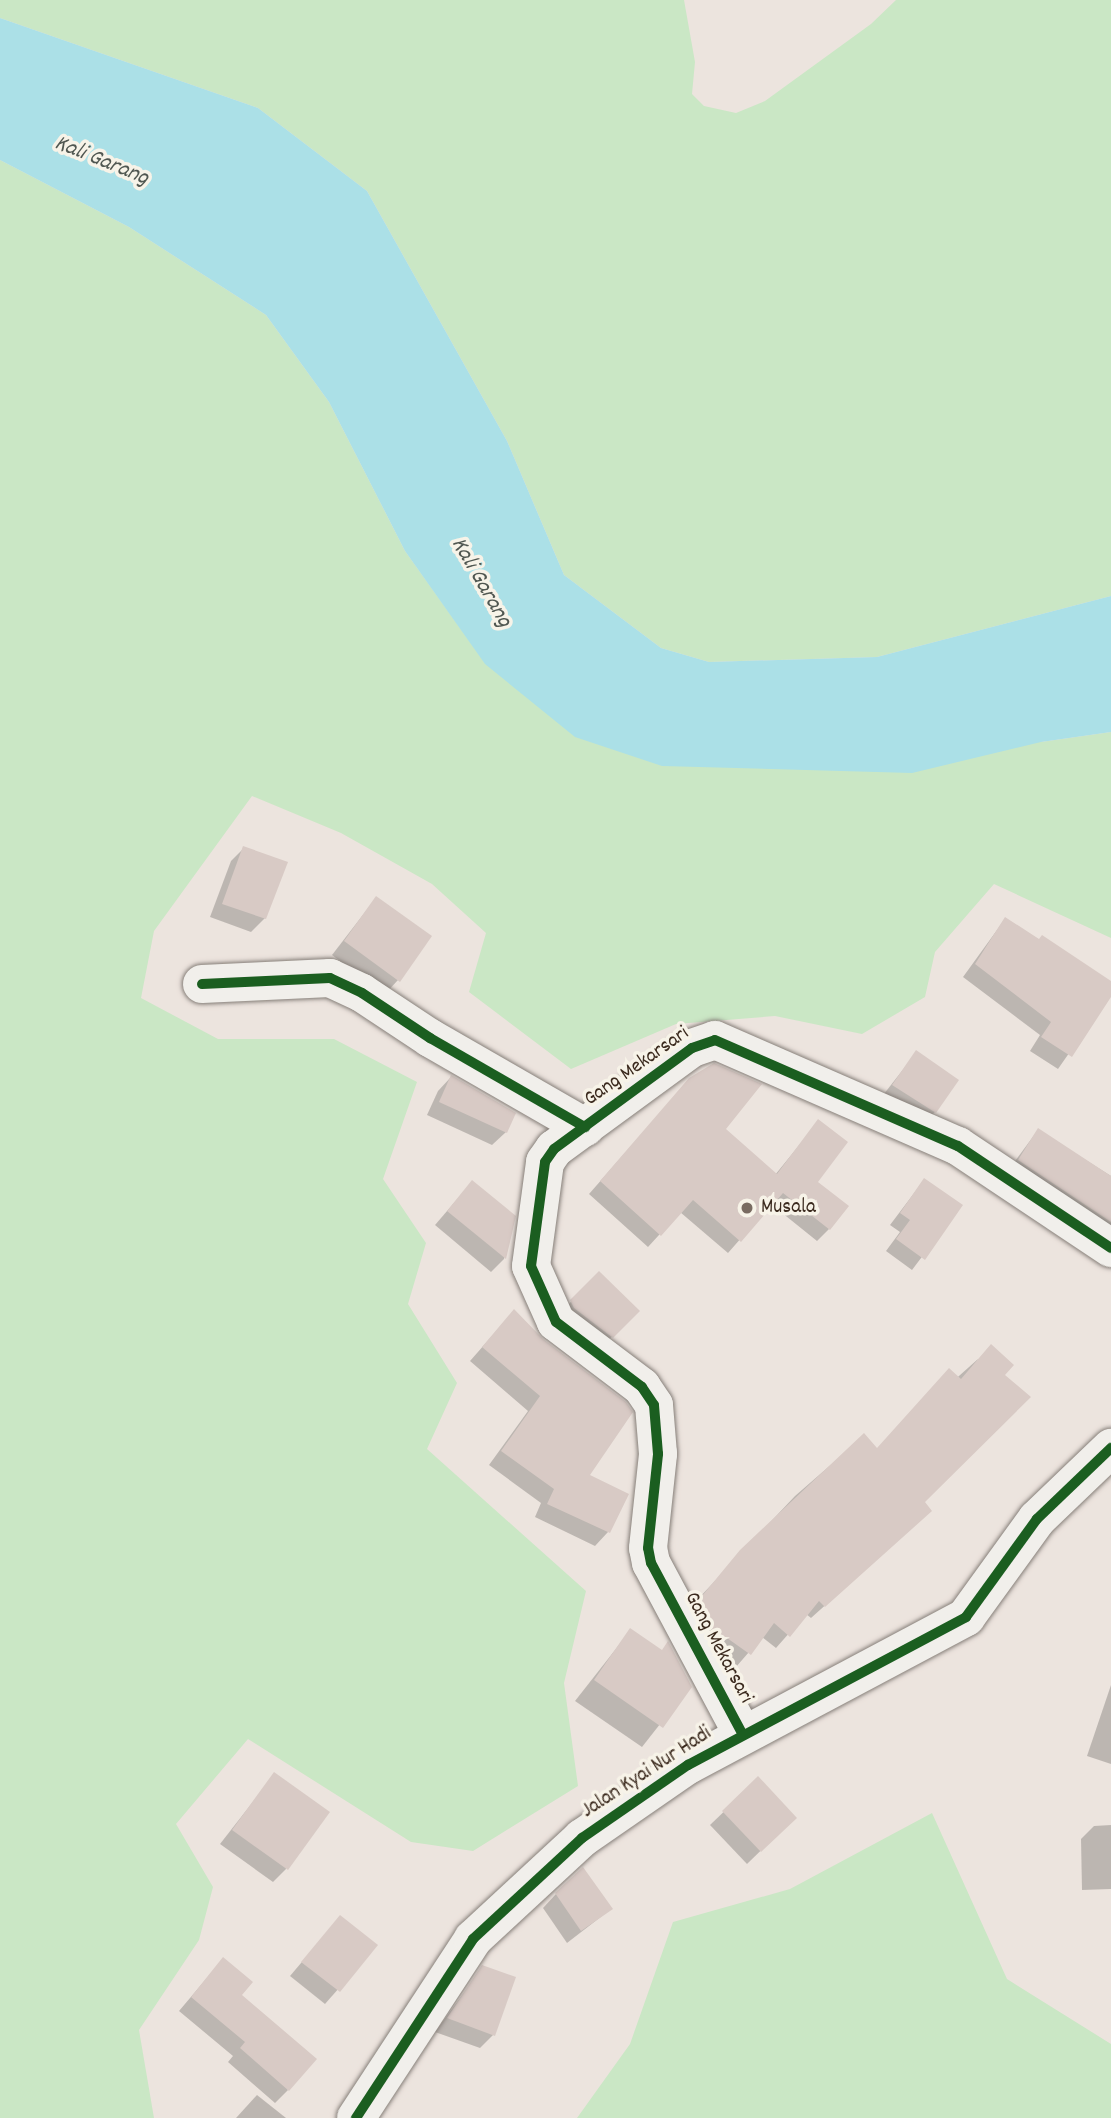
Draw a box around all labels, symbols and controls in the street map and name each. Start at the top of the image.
water label: Kali Garang [50,131,152,193]
water label: Kali Garang [443,533,517,633]
street label: Gang Mekarsari [580,1022,694,1112]
place label: Musala [761,1195,816,1221]
marker: Musala [739,1200,755,1216]
street label: Gang Mekarsari [678,1588,758,1708]
street label: Jalan Kyai Nur Hadi [577,1722,717,1824]

